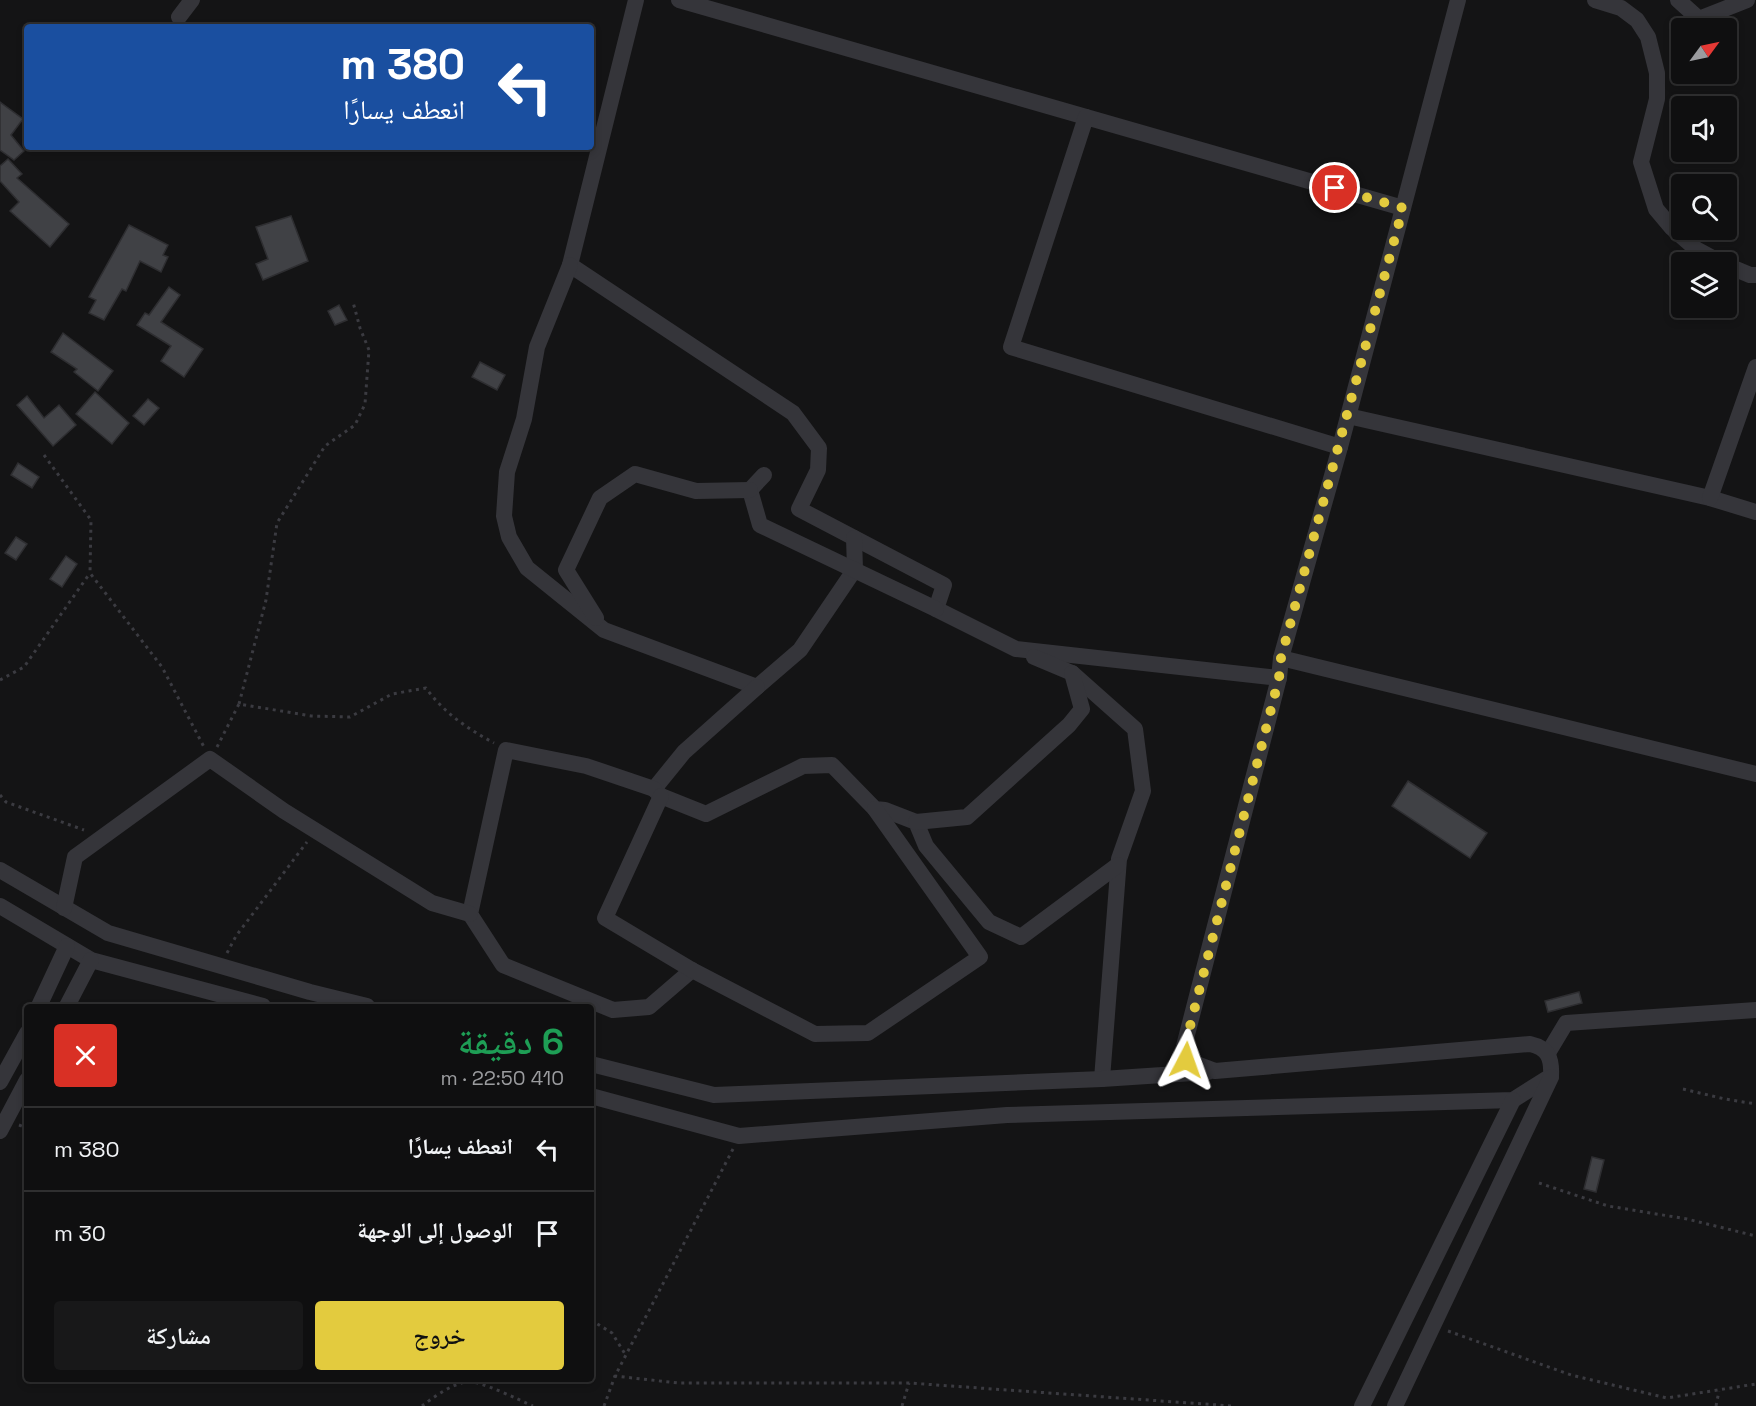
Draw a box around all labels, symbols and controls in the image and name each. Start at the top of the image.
north arrow [1671,18,1737,84]
map controls [1671,18,1737,318]
text: 380 m [341,38,465,91]
icon: left [486,48,564,126]
text: انعطف يسارًا [343,92,465,127]
button: sound [1671,96,1737,162]
pin [1309,162,1360,213]
icon: arrive [1318,171,1351,204]
button: search [1671,174,1737,240]
button: layers [1671,252,1737,318]
text: 6 دقيقة [458,1019,564,1065]
button: close [54,1024,117,1087]
position arrow [1154,1028,1218,1092]
text: 410 m · 22:50 [440,1065,564,1091]
text: انعطف يسارًا [408,1132,513,1160]
icon: left [531,1133,564,1166]
text: 380 m [54,1135,120,1163]
text: الوصول إلى الوجهة [357,1216,513,1244]
icon: arrive [531,1217,564,1250]
text: 30 m [54,1219,106,1247]
button: مشاركة [54,1301,303,1370]
button: خروج [315,1301,564,1370]

